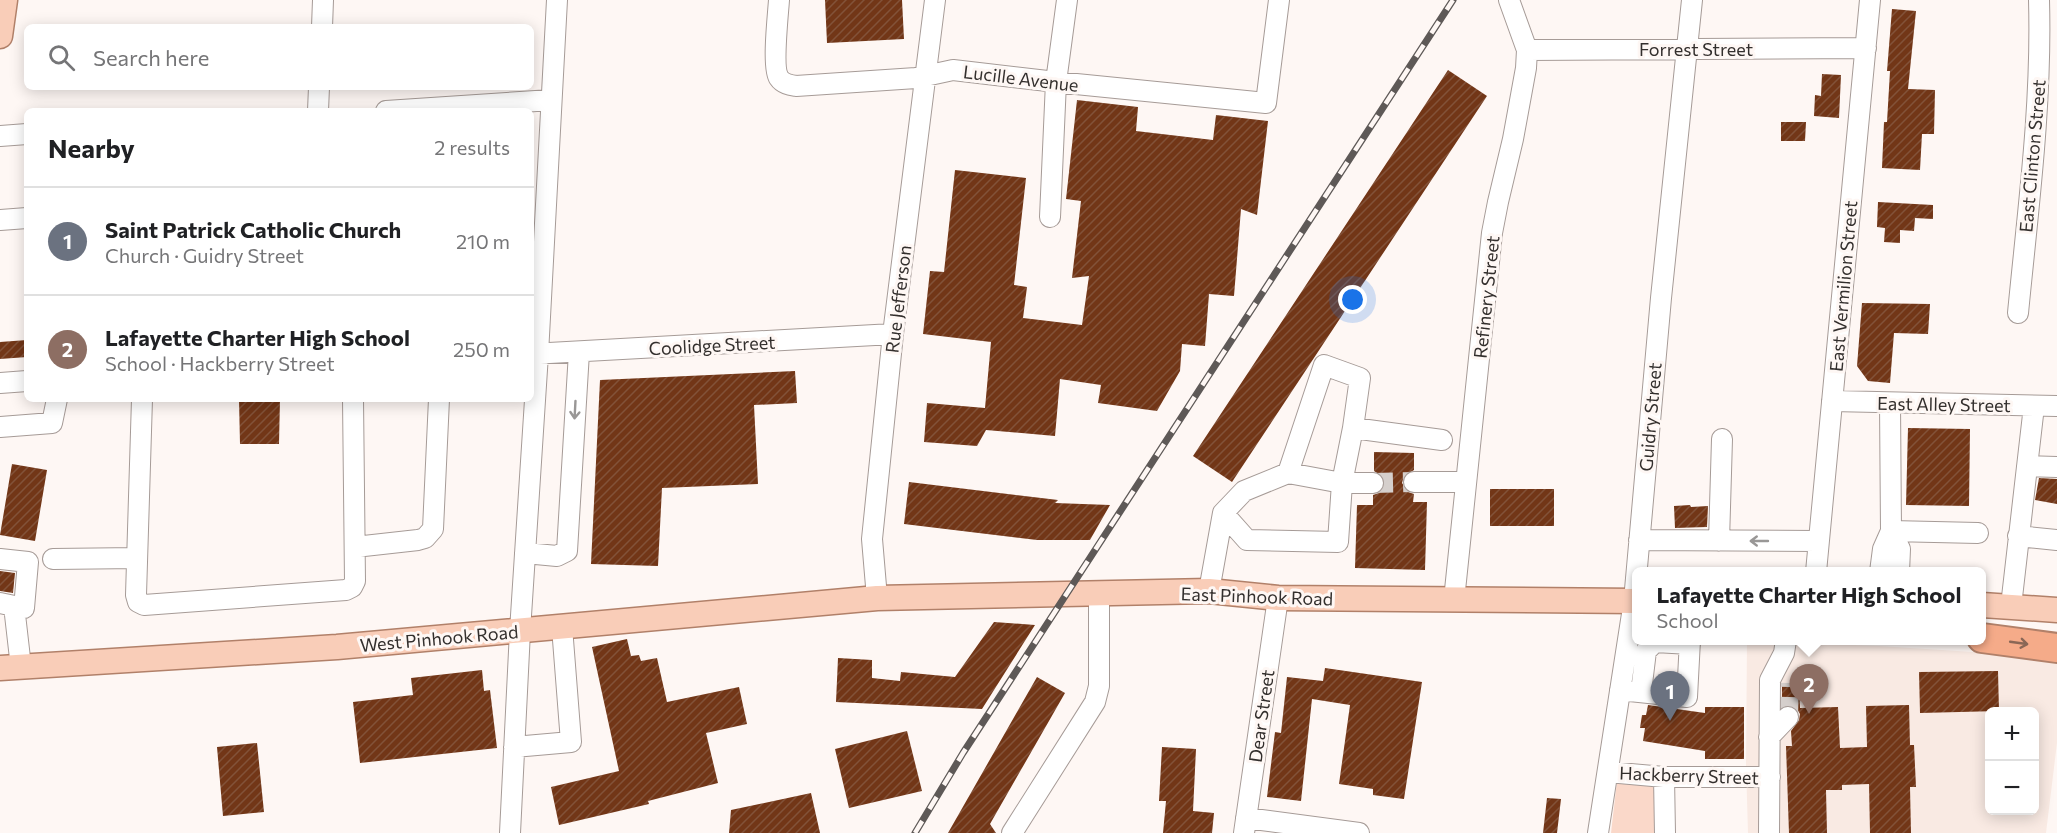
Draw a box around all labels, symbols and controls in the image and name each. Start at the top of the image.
search box [24,24,534,90]
street label: Forrest Street [1639,38,1753,60]
icon: search [45,41,78,74]
text: Search here [93,44,209,71]
street label: Lucille Avenue [962,60,1080,96]
street label: East Clinton Street [2014,79,2050,233]
text: Nearby [48,132,135,163]
text: 2 results [434,135,510,159]
street label: East Vermilion Street [1825,199,1861,373]
text: Saint Patrick Catholic Church [105,216,401,243]
text: 1 [63,229,72,253]
text: 210 m [456,229,510,253]
street label: Refinery Street [1469,235,1503,359]
text: Church · Guidry Street [105,243,304,267]
street label: Rue Jefferson [880,244,916,354]
your location [1338,285,1367,314]
text: Lafayette Charter High School [105,324,410,351]
street label: Coolidge Street [648,331,776,359]
text: 2 [62,337,73,361]
text: 250 m [453,337,510,361]
text: School · Hackberry Street [105,351,335,375]
street label: Guidry Street [1634,362,1666,472]
street label: East Alley Street [1877,392,2011,416]
one-way arrow [570,400,581,420]
one-way arrow [1750,535,1770,547]
popup [1632,567,1986,645]
text: Lafayette Charter High School [1657,581,1961,608]
street label: East Pinhook Road [1180,582,1334,610]
text: School [1657,608,1719,632]
street label: West Pinhook Road [359,620,519,656]
one-way arrow [2009,638,2029,649]
pin: 2 [1790,664,1828,714]
street label: Dear Street [1244,668,1278,764]
pin: 1 [1650,672,1690,721]
map controls [1985,707,2039,815]
button: + [1985,707,2039,761]
button: − [1985,761,2039,815]
street label: Hackberry Street [1619,762,1759,788]

